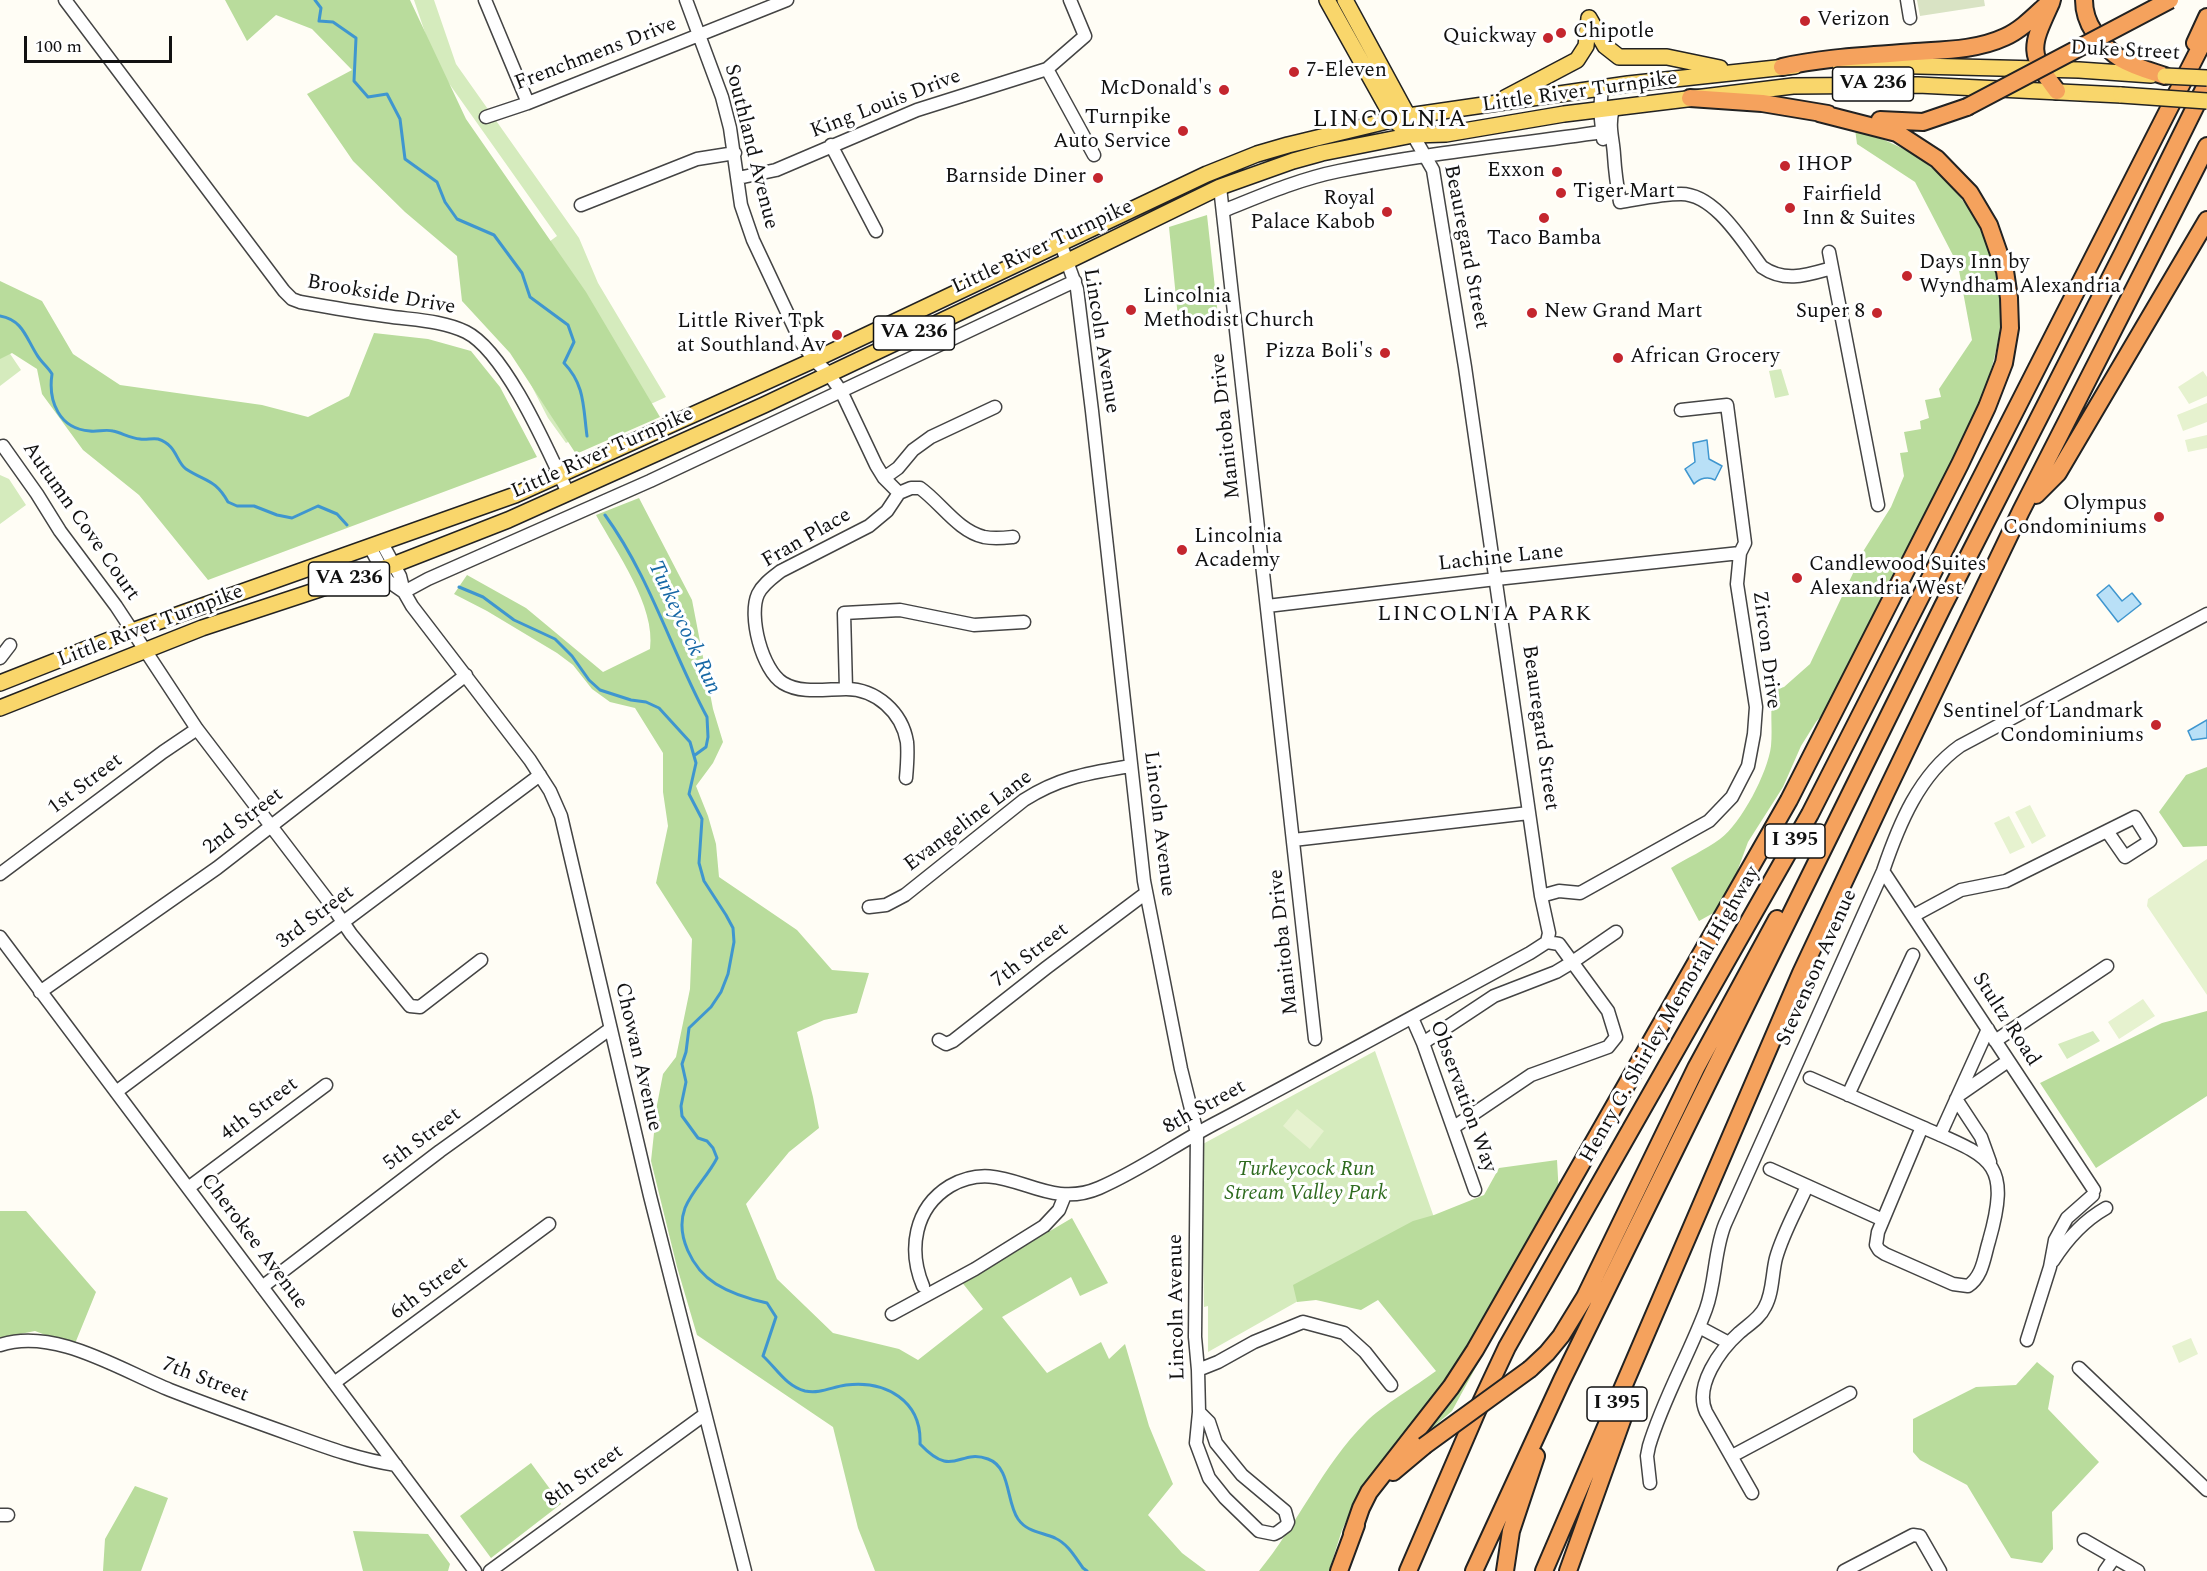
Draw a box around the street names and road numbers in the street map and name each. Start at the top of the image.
street label: Frenchmens Drive [511,13,681,97]
street label: Duke Street [2069,37,2181,67]
street label: Southland Avenue [717,62,783,232]
street label: King Louis Drive [807,65,965,145]
street label: Little River Turnpike [1481,67,1679,119]
road number: VA 236 [1832,67,1914,101]
street label: Beauregard Street [1437,163,1493,331]
street label: Little River Turnpike [948,195,1138,301]
street label: Lincoln Avenue [1076,267,1124,415]
street label: Brookside Drive [305,271,457,321]
road number: VA 236 [874,316,954,350]
street label: Manitoba Drive [1207,352,1247,500]
street label: Little River Turnpike [508,402,698,506]
street label: Autumn Cove Court [16,438,144,606]
street label: Fran Place [758,503,856,575]
street label: Lachine Lane [1437,540,1565,578]
road number: VA 236 [308,562,389,596]
street label: Little River Turnpike [55,580,247,674]
street label: Zircon Drive [1745,590,1785,710]
street label: Beauregard Street [1515,644,1563,812]
street label: 1st Street [44,749,128,821]
street label: Lincoln Avenue [1137,750,1179,898]
street label: Evangeline Lane [900,766,1038,878]
street label: 2nd Street [199,783,289,861]
road number: I 395 [1765,824,1825,858]
street label: Henry G. Shirley Memorial Highway [1575,862,1767,1168]
street label: Manitoba Drive [1265,868,1305,1016]
street label: 3rd Street [272,881,360,955]
street label: Stevenson Avenue [1772,886,1864,1050]
street label: 7th Street [988,918,1074,994]
street label: Stultz Road [1965,968,2045,1072]
street label: Chowan Avenue [608,980,666,1134]
street label: Observation Way [1423,1018,1501,1176]
street label: 4th Street [216,1073,304,1147]
street label: 8th Street [1159,1075,1251,1141]
street label: 5th Street [379,1103,467,1177]
street label: Cherokee Avenue [194,1169,312,1315]
street label: Lincoln Avenue [1164,1234,1192,1380]
street label: 6th Street [386,1252,474,1326]
street label: 7th Street [158,1353,252,1409]
road number: I 395 [1587,1387,1647,1421]
street label: 8th Street [541,1440,629,1514]

